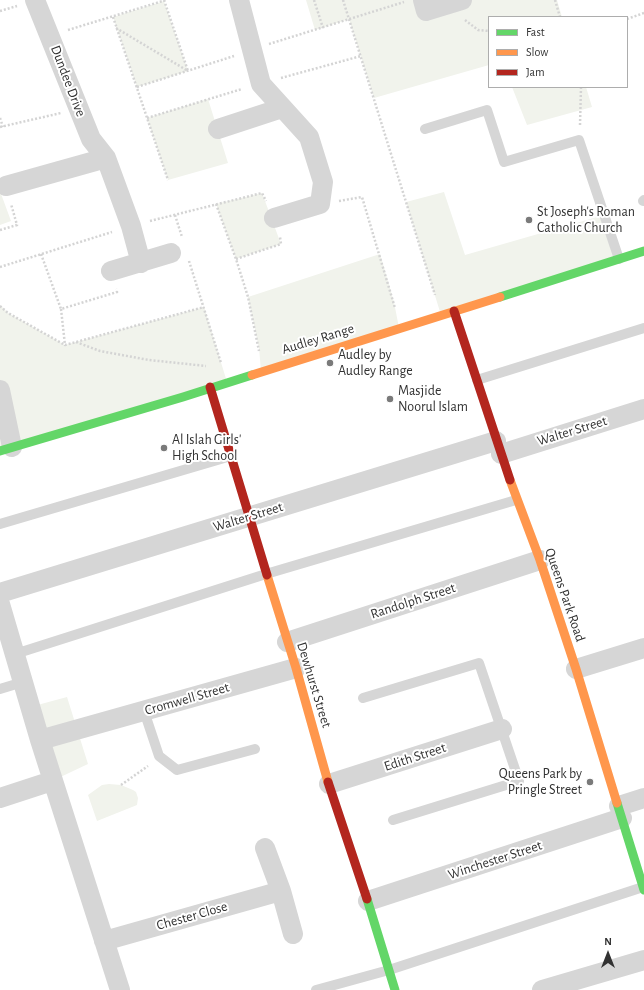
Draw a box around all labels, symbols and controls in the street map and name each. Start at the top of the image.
legend [488,16,628,88]
text: Fast [526,26,545,38]
street label: Dundee Drive [47,43,89,119]
text: Slow [526,46,548,58]
text: Jam [526,66,545,78]
place label: St Joseph's Roman Catholic Church [537,204,635,236]
marker: St Joseph's Roman Catholic Church [524,215,534,225]
street label: Audley Range [280,320,356,358]
place label: Audley by Audley Range [338,347,413,380]
marker: Audley by Audley Range [325,358,335,368]
place label: Masjide Noorul Islam [398,383,468,416]
marker: Masjide Noorul Islam [385,394,395,404]
street label: Walter Street [535,412,609,450]
place label: Al Islah Girls' High School [172,432,241,464]
marker: Al Islah Girls' High School [159,443,169,453]
street label: Walter Street [211,498,285,536]
street label: Queens Park Road [541,546,589,644]
street label: Randolph Street [368,579,458,623]
street label: Dewhurst Street [293,640,335,730]
street label: Cromwell Street [143,679,231,719]
street label: Edith Street [382,739,448,775]
place label: Queens Park by Pringle Street [499,766,582,798]
marker: Queens Park by Pringle Street [585,777,595,787]
street label: Winchester Street [446,837,544,883]
street label: Chester Close [155,898,229,934]
north arrow [588,934,628,974]
text: N [604,936,612,947]

